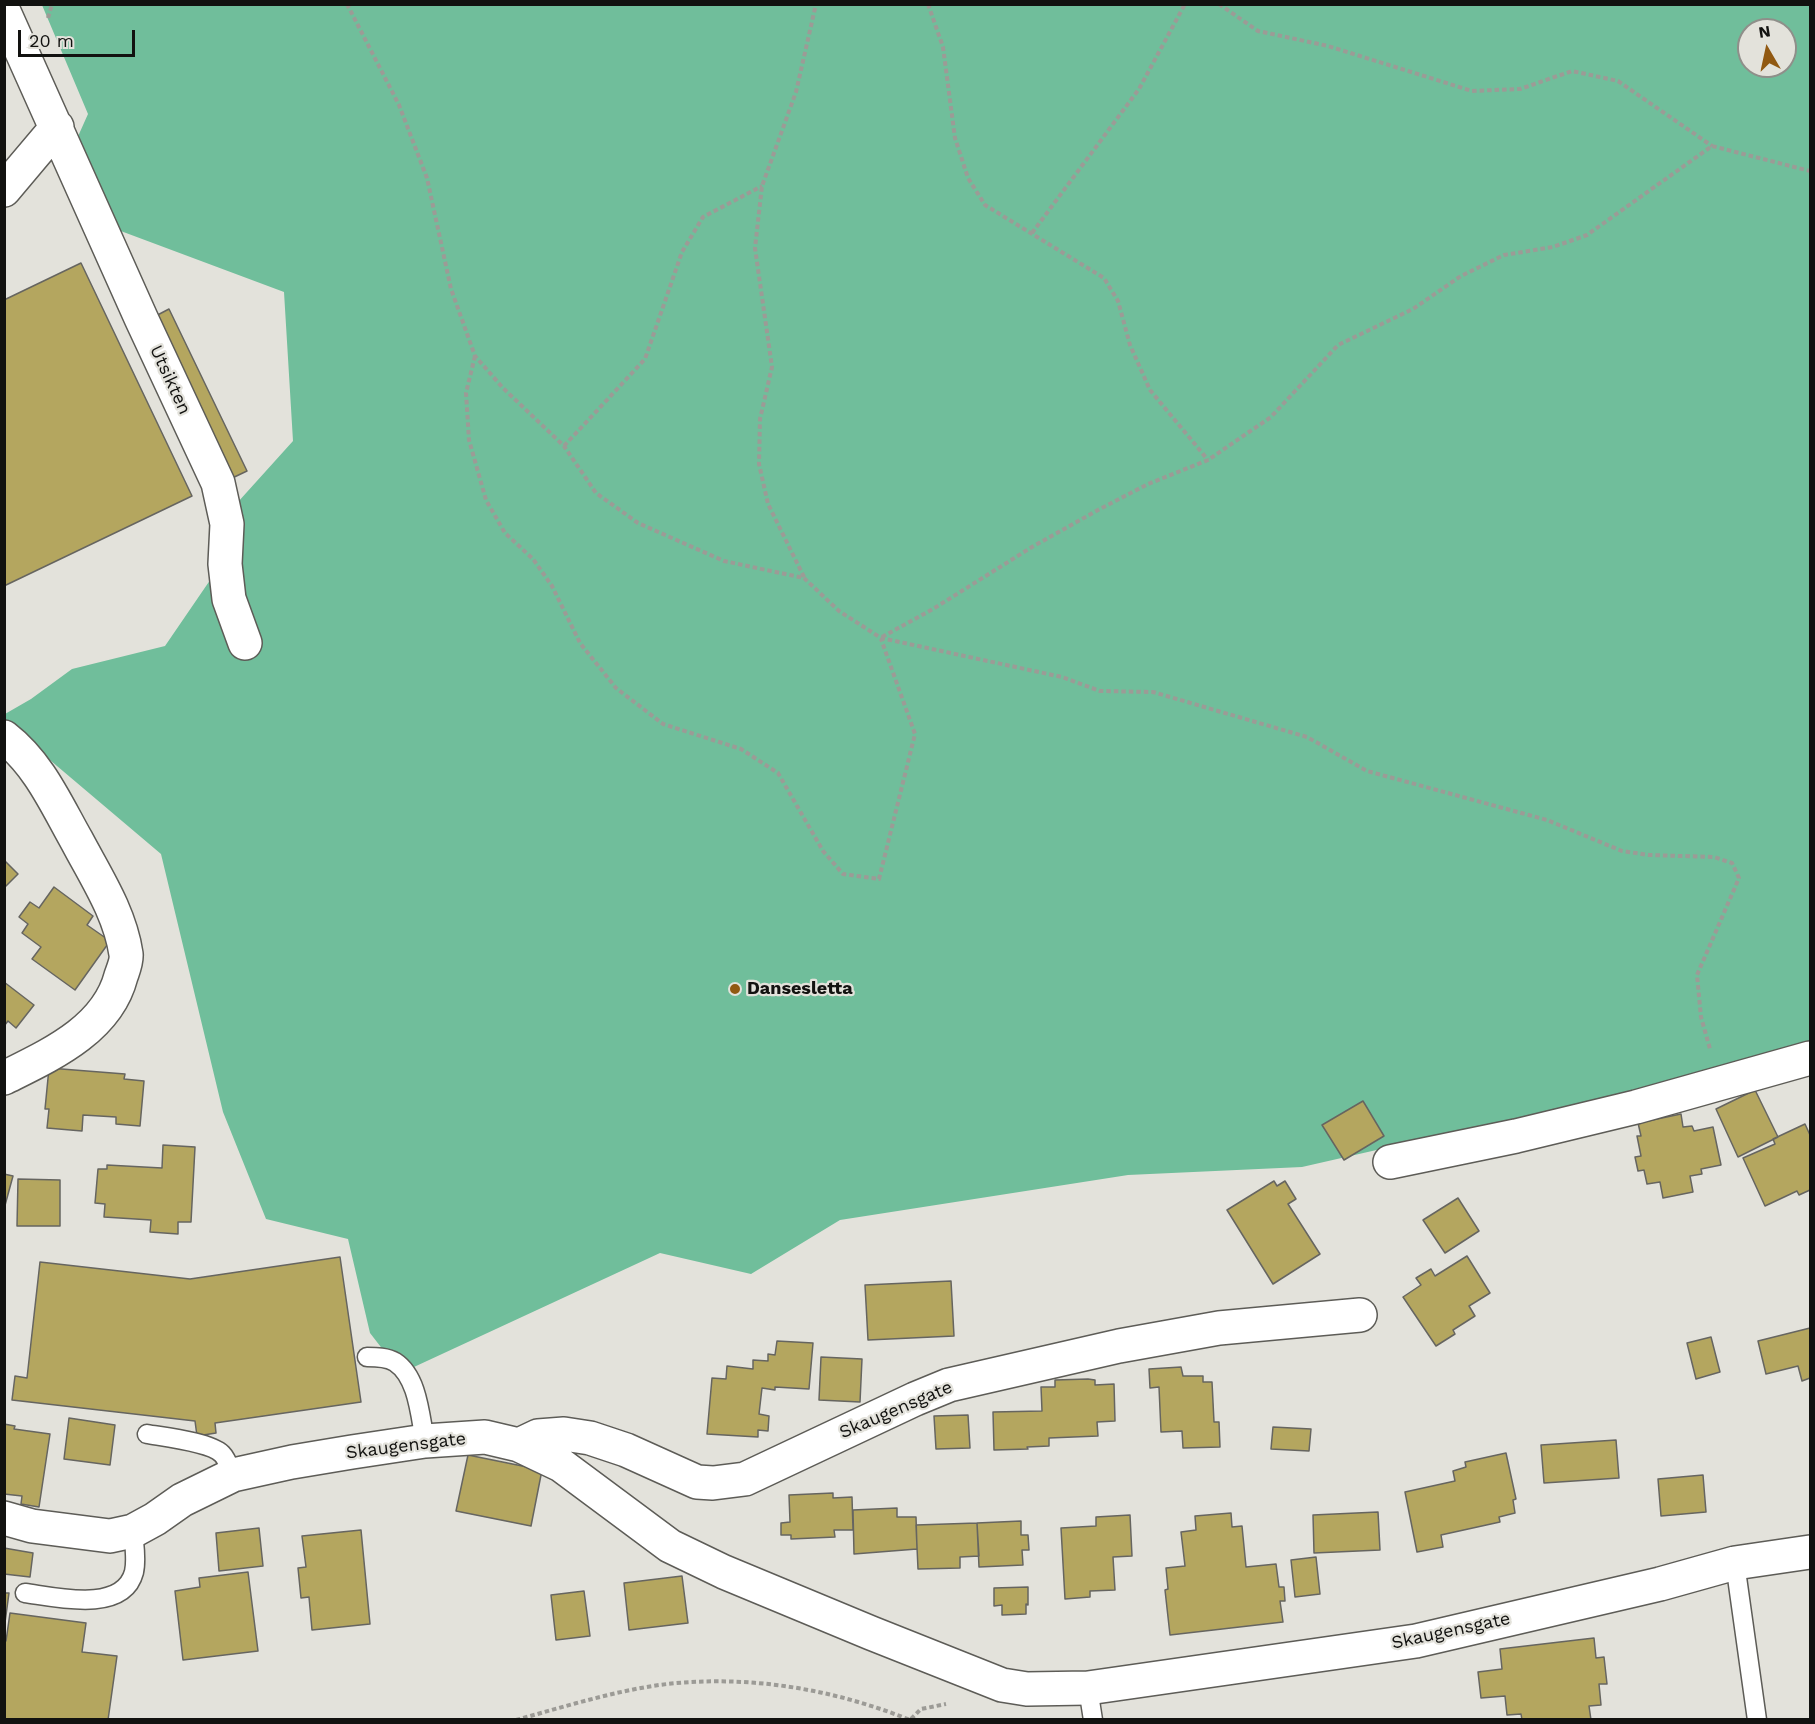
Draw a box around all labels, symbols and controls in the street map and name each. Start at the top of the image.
scale bar [21,18,138,56]
north arrow [1737,18,1797,78]
text: N [1757,21,1772,42]
text: 20 m [29,30,74,51]
street label: Utsikten [145,342,195,418]
place label: Dansesletta [747,978,853,1000]
marker: Dansesletta [728,982,742,996]
street label: Skaugensgate [836,1376,956,1444]
street label: Skaugensgate [345,1428,467,1464]
street label: Skaugensgate [1390,1608,1512,1654]

